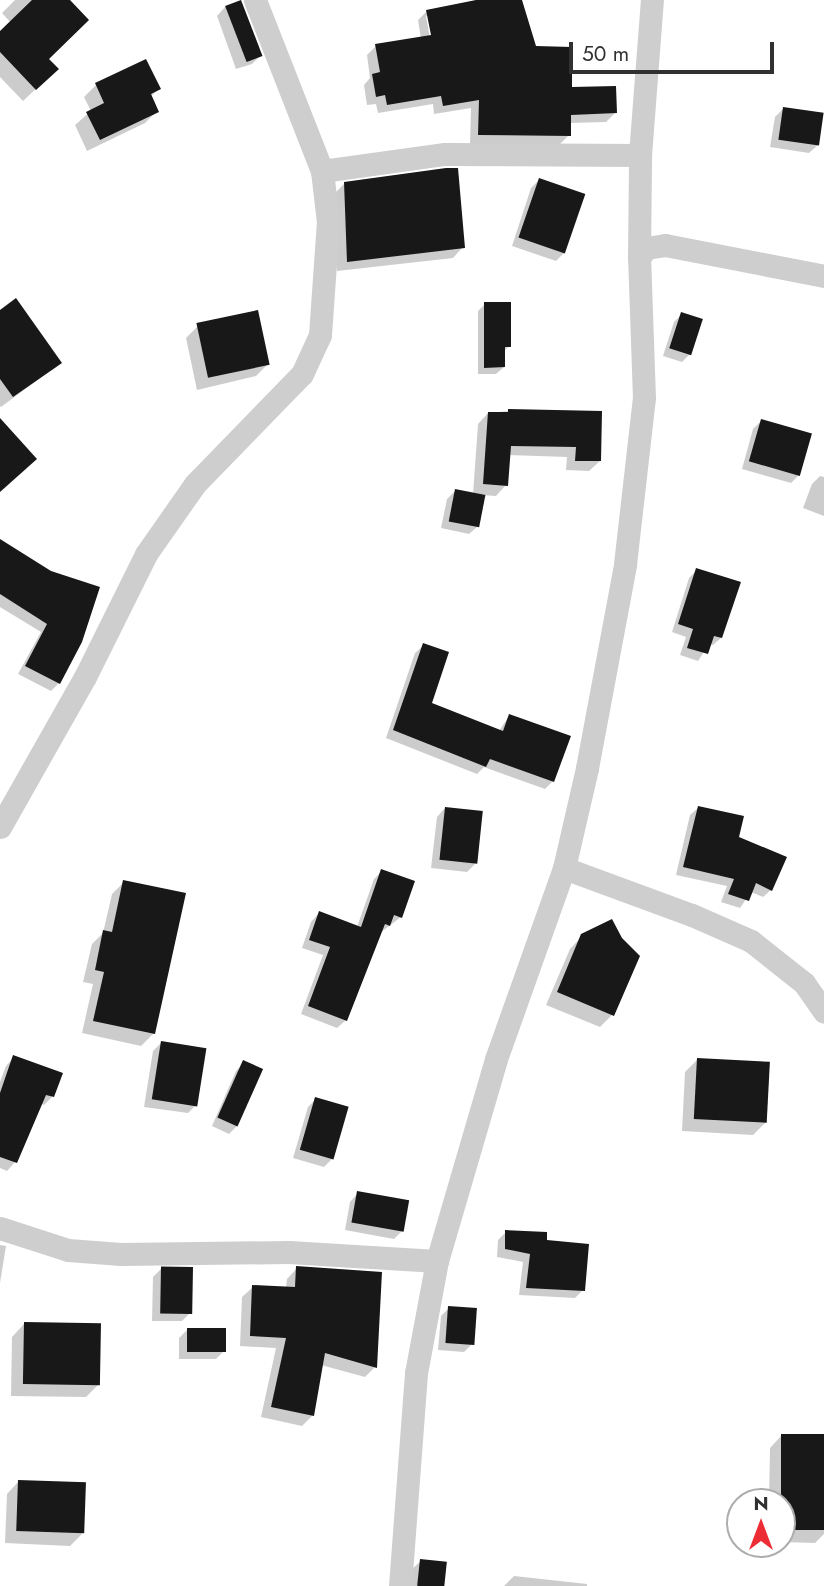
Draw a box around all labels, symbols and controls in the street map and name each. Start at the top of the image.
scale bar [572,28,777,72]
text: 50 m [582,39,629,69]
north arrow [726,1488,796,1558]
text: N [753,1490,769,1517]

